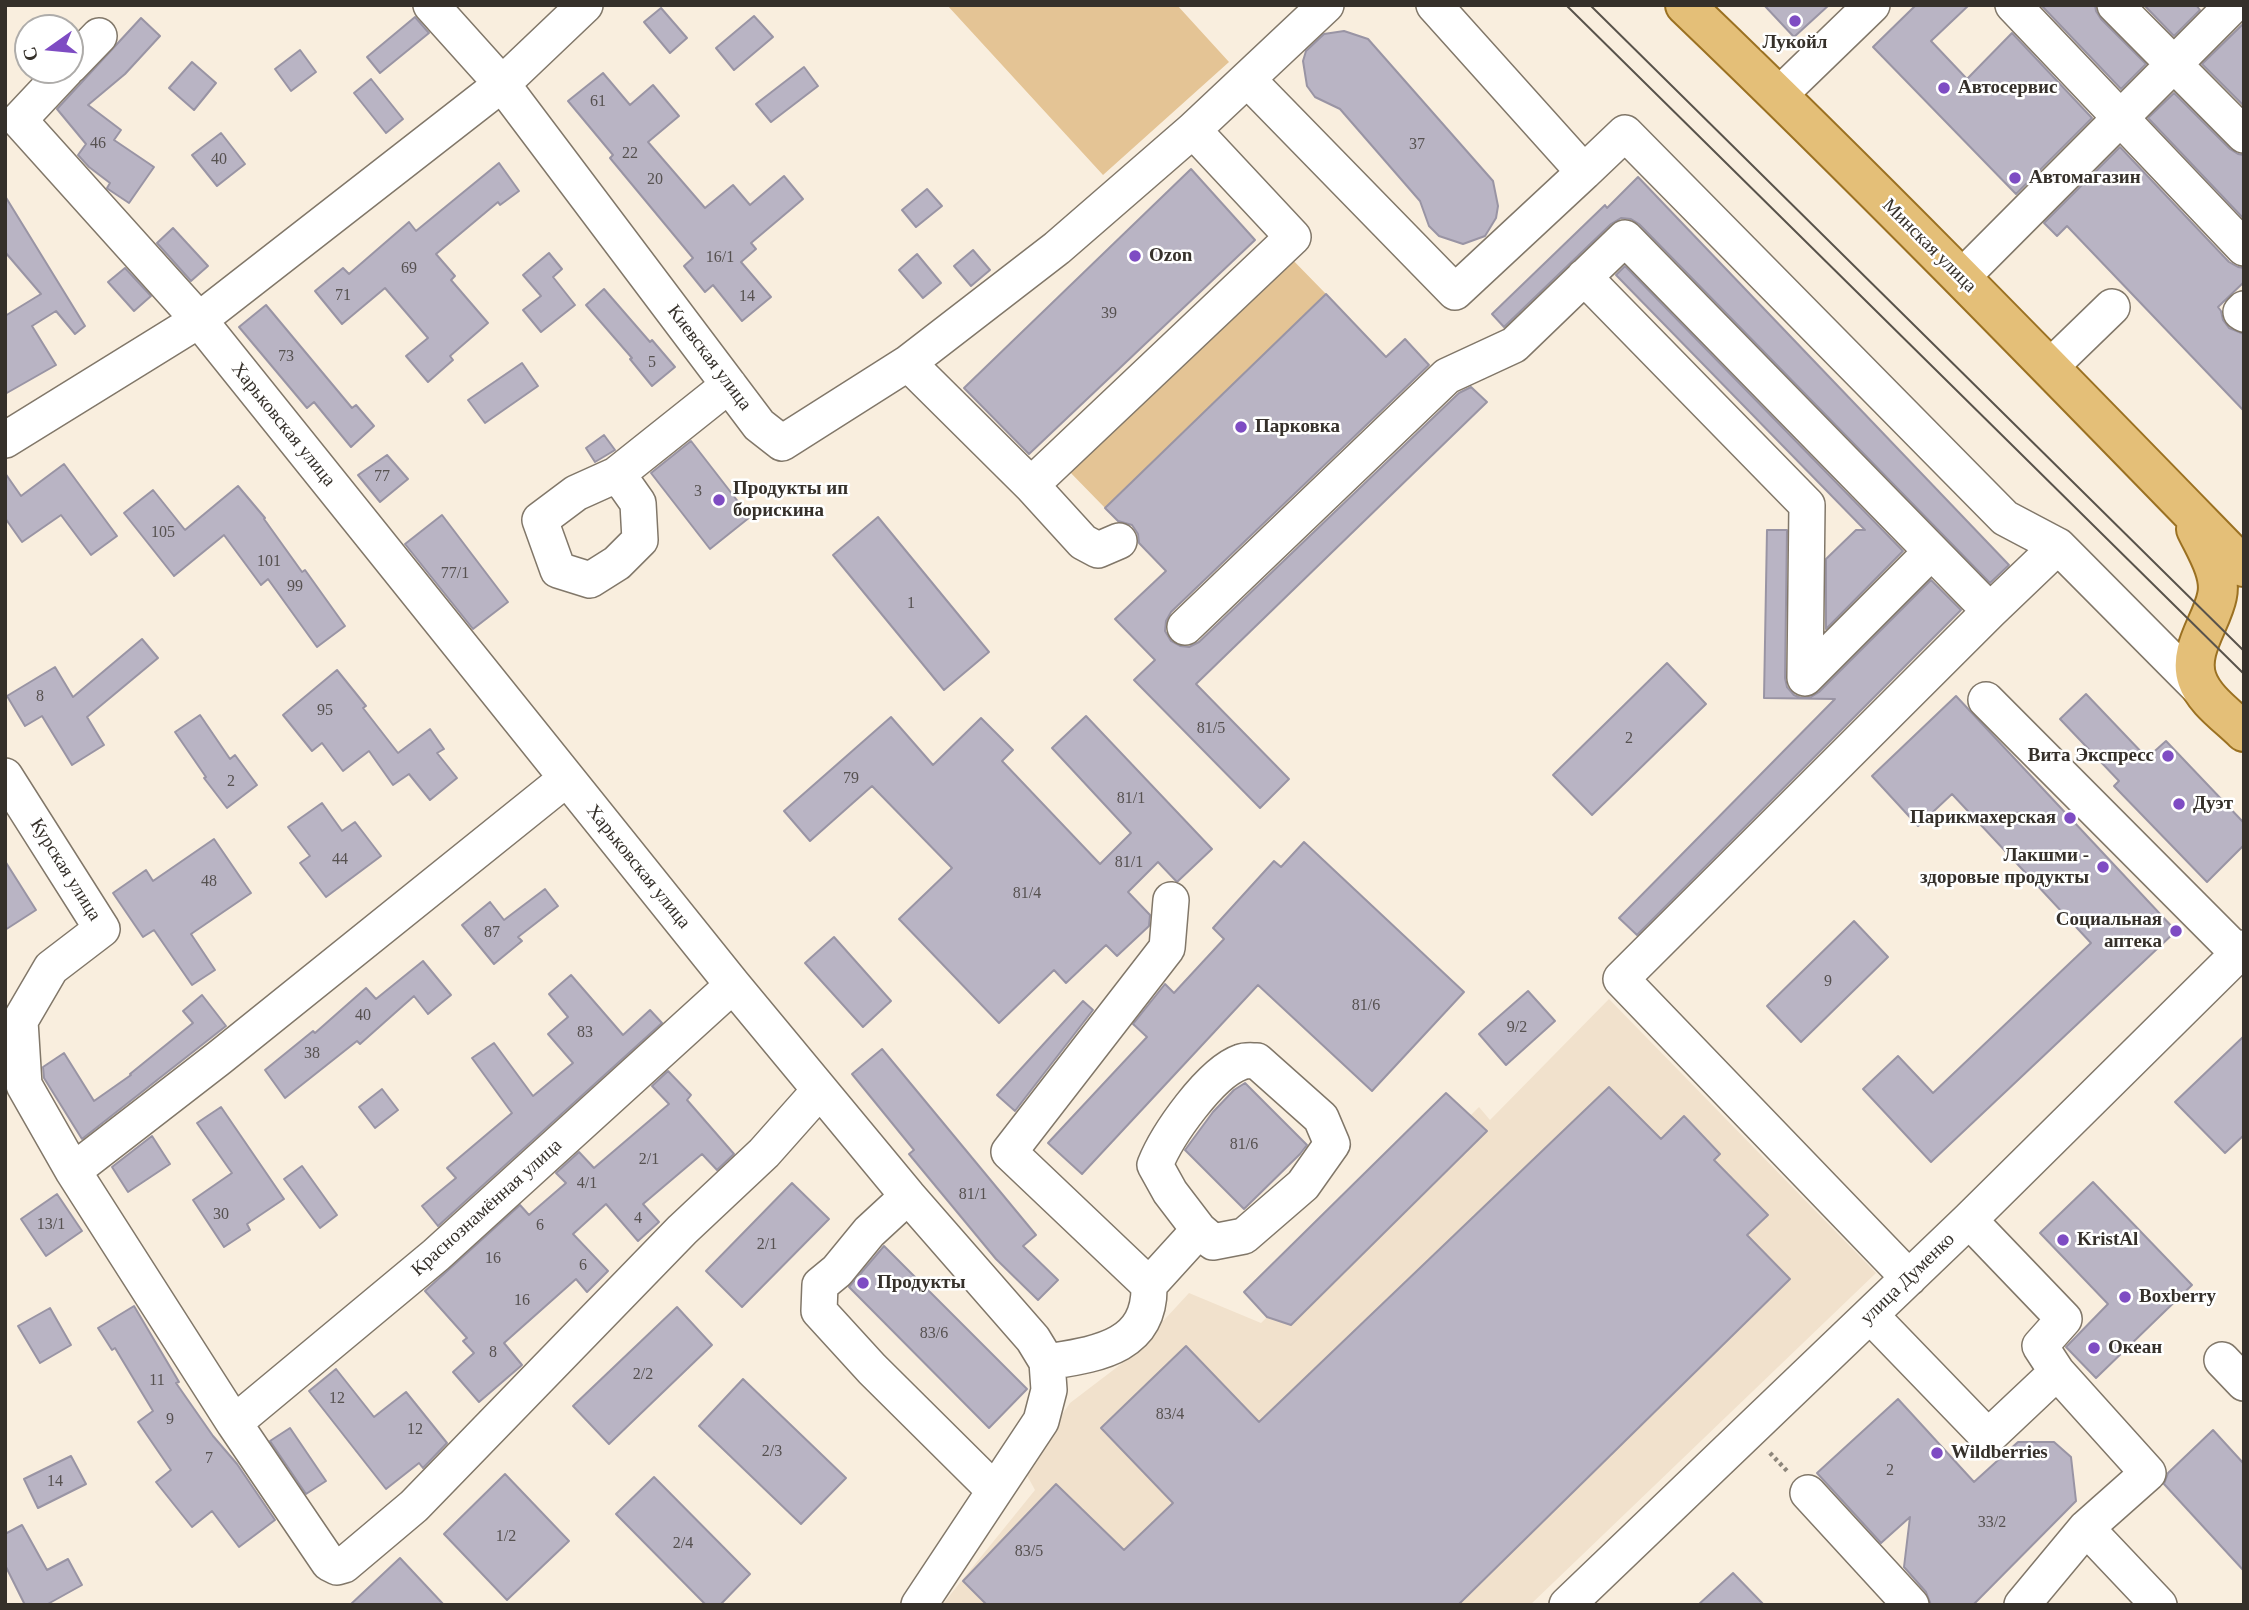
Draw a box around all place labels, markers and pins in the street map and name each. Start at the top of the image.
marker: Лукойл [1787,13,1803,29]
place label: Лукойл [1763,32,1827,54]
place label: Автосервис [1958,77,2057,99]
marker: Автосервис [1936,80,1952,96]
place label: Автомагазин [2029,167,2141,189]
marker: Автомагазин [2007,170,2023,186]
place label: Ozon [1149,245,1192,267]
marker: Ozon [1127,248,1143,264]
place label: Парковка [1255,416,1340,438]
marker: Парковка [1233,419,1249,435]
place label: Продукты ип борискина [733,478,848,522]
marker: Продукты ип борискина [711,492,727,508]
place label: Вита Экспресс [2028,745,2154,767]
marker: Вита Экспресс [2160,748,2176,764]
place label: Дуэт [2193,793,2233,815]
marker: Дуэт [2171,796,2187,812]
place label: Парикмахерская [1910,807,2056,829]
marker: Парикмахерская [2062,810,2078,826]
place label: Лакшми - здоровые продукты [1920,845,2089,889]
marker: Лакшми - здоровые продукты [2095,859,2111,875]
place label: Социальная аптека [2056,909,2162,953]
marker: Социальная аптека [2168,923,2184,939]
place label: KristAl [2077,1229,2138,1251]
marker: KristAl [2055,1232,2071,1248]
place label: Продукты [877,1272,966,1294]
marker: Продукты [855,1275,871,1291]
place label: Boxberry [2139,1286,2216,1308]
marker: Boxberry [2117,1289,2133,1305]
place label: Океан [2108,1337,2162,1359]
marker: Океан [2086,1340,2102,1356]
place label: Wildberries [1951,1442,2048,1464]
marker: Wildberries [1929,1445,1945,1461]

